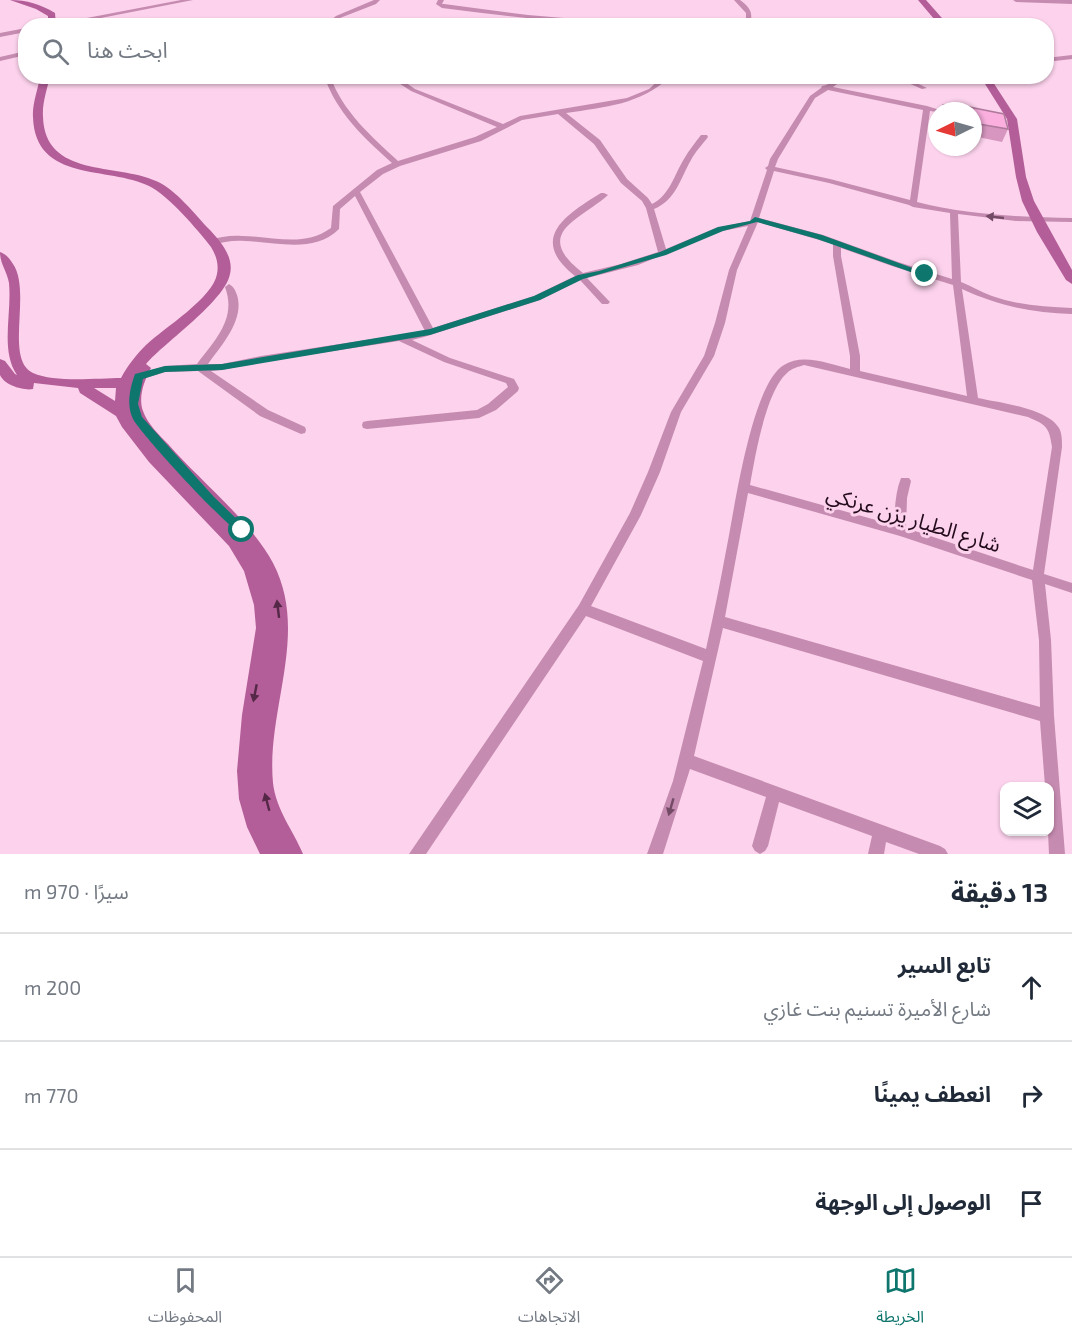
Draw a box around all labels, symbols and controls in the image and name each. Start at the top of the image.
search box [18,18,1054,84]
icon: search [39,35,72,68]
text: ابحث هنا [87,36,168,62]
north arrow [928,102,982,156]
one-way arrow [986,212,1005,222]
route end [911,260,937,286]
street label: شارع الطيار يزن عرنكي [822,480,1004,561]
route start [228,516,254,542]
one-way arrow [274,600,283,619]
one-way arrow [250,684,259,703]
map controls [1000,782,1054,836]
button: layers [1000,782,1054,836]
one-way arrow [262,793,271,811]
one-way arrow [666,798,675,816]
text: 13 دقيقة [951,876,1048,907]
text: سيرًا · 970 m [24,879,129,903]
text: تابع السير [898,951,991,977]
icon: ahead [1015,971,1048,1004]
text: 200 m [24,975,81,999]
text: شارع الأميرة تسنيم بنت غازي [764,996,991,1020]
icon: right [1015,1079,1048,1112]
text: انعطف يمينًا [874,1080,991,1106]
text: 770 m [24,1083,79,1107]
icon: arrive [1015,1187,1048,1220]
text: الوصول إلى الوجهة [815,1188,991,1214]
tab: المحفوظات [148,1264,222,1334]
tab: الاتجاهات [518,1264,580,1334]
tab: الخريطة [876,1264,924,1334]

